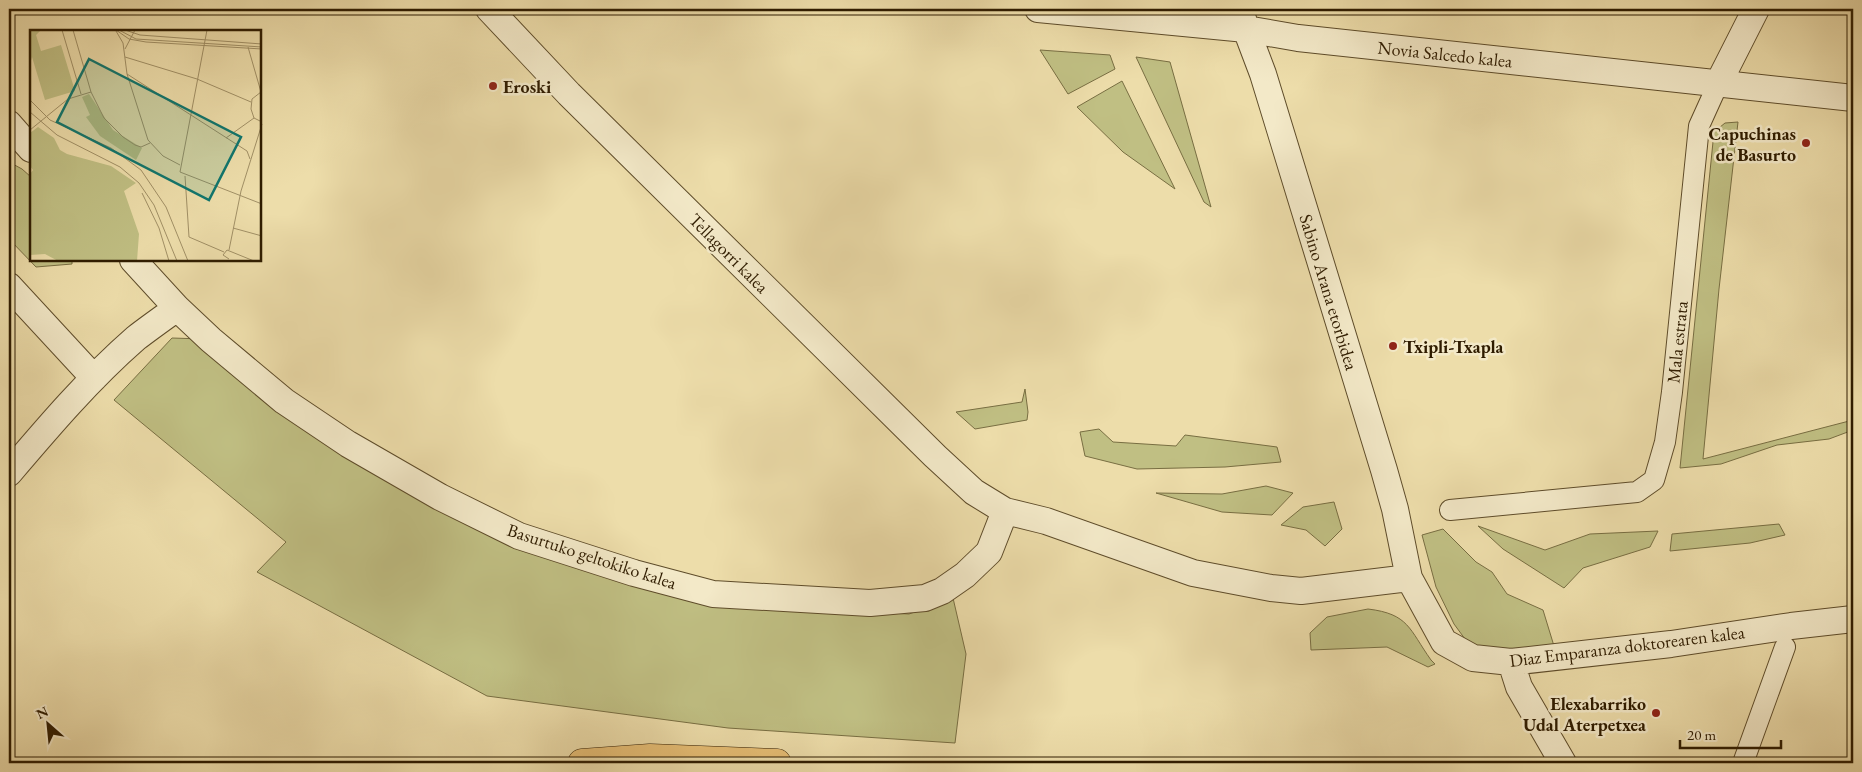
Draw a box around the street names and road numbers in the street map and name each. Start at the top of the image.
street label: Novia Salcedo kalea [1376,35,1514,73]
street label: Tellagorri kalea [684,208,774,298]
street label: Sabino Arana etorbidea [1294,211,1364,373]
street label: Mala estrata [1661,299,1693,384]
street label: Basurtuko geltokiko kalea [504,518,680,594]
street label: Diaz Emparanza doktorearen kalea [1508,620,1747,672]

